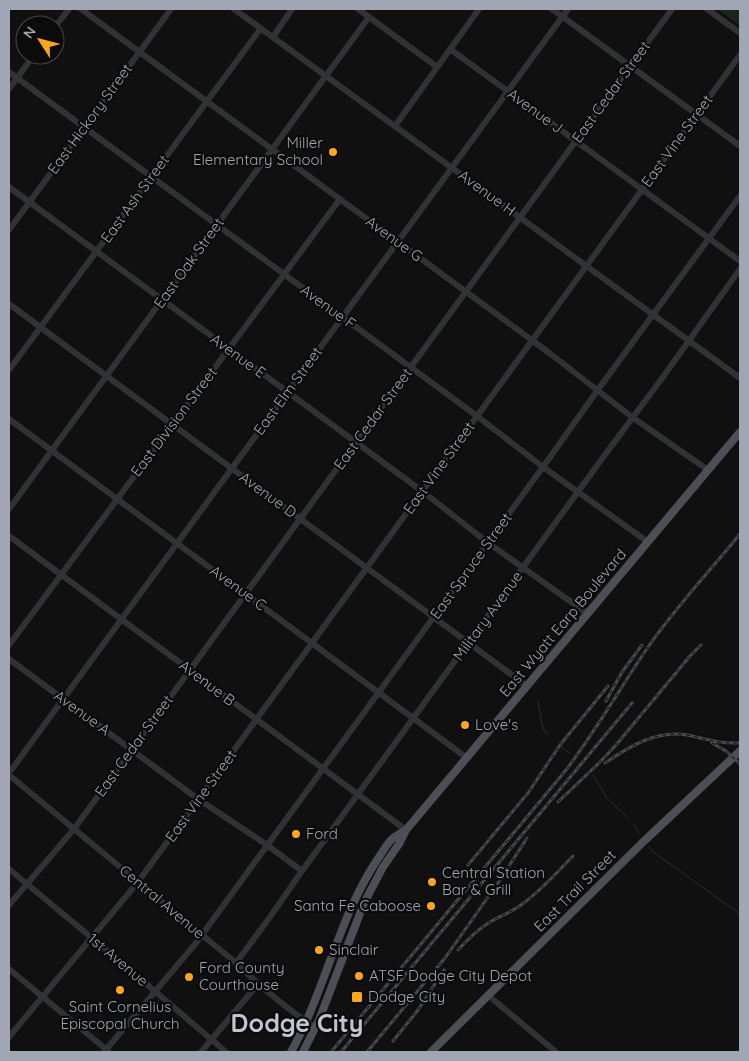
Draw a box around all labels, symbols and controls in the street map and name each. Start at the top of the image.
north arrow [15,15,65,65]
text: N [19,23,40,42]
street label: East Cedar Street [567,37,654,146]
street label: East Hickory Street [43,60,136,178]
street label: Avenue J [504,84,567,137]
street label: East Vine Street [637,91,716,190]
place label: Miller Elementary School [193,133,323,169]
marker: Miller Elementary School [327,146,339,158]
street label: East Ash Street [96,151,173,246]
street label: Avenue H [455,165,520,220]
street label: Avenue G [362,212,427,266]
street label: East Oak Street [149,214,228,312]
street label: Avenue F [297,280,360,333]
street label: Avenue E [207,329,270,382]
street label: East Elm Street [249,343,326,439]
street label: East Division Street [126,363,221,480]
street label: East Cedar Street [329,364,416,473]
street label: East Vine Street [399,418,478,517]
street label: Avenue D [236,467,301,522]
street label: East Spruce Street [426,509,516,623]
street label: East Wyatt Earp Boulevard [495,545,630,701]
street label: Avenue C [206,561,270,615]
street label: Military Avenue [449,567,526,664]
street label: Avenue B [176,655,239,710]
street label: Avenue A [50,686,114,740]
street label: East Cedar Street [90,691,177,800]
place label: Love's [475,715,518,734]
marker: Love's [459,719,471,731]
street label: East Vine Street [161,746,240,845]
place label: Ford [306,824,338,843]
marker: Ford [290,828,302,840]
street label: East Trail Street [530,846,620,936]
street label: Central Avenue [116,860,209,943]
place label: Central Station Bar & Grill [442,863,545,899]
marker: Central Station Bar & Grill [426,876,438,888]
place label: Santa Fe Caboose [294,896,421,915]
marker: Santa Fe Caboose [425,900,437,912]
street label: 1st Avenue [84,929,152,990]
place label: Sinclair [329,940,379,959]
marker: Sinclair [313,944,325,956]
place label: Ford County Courthouse [199,958,285,994]
place label: ATSF Dodge City Depot [369,966,532,985]
marker: ATSF Dodge City Depot [353,970,365,982]
marker: Ford County Courthouse [183,971,195,983]
marker: Saint Cornelius Episcopal Church [114,984,126,996]
place label: Dodge City [368,987,445,1006]
marker: Dodge City [350,990,364,1004]
place label: Saint Cornelius Episcopal Church [61,997,180,1033]
district label: Dodge City [230,1007,364,1038]

